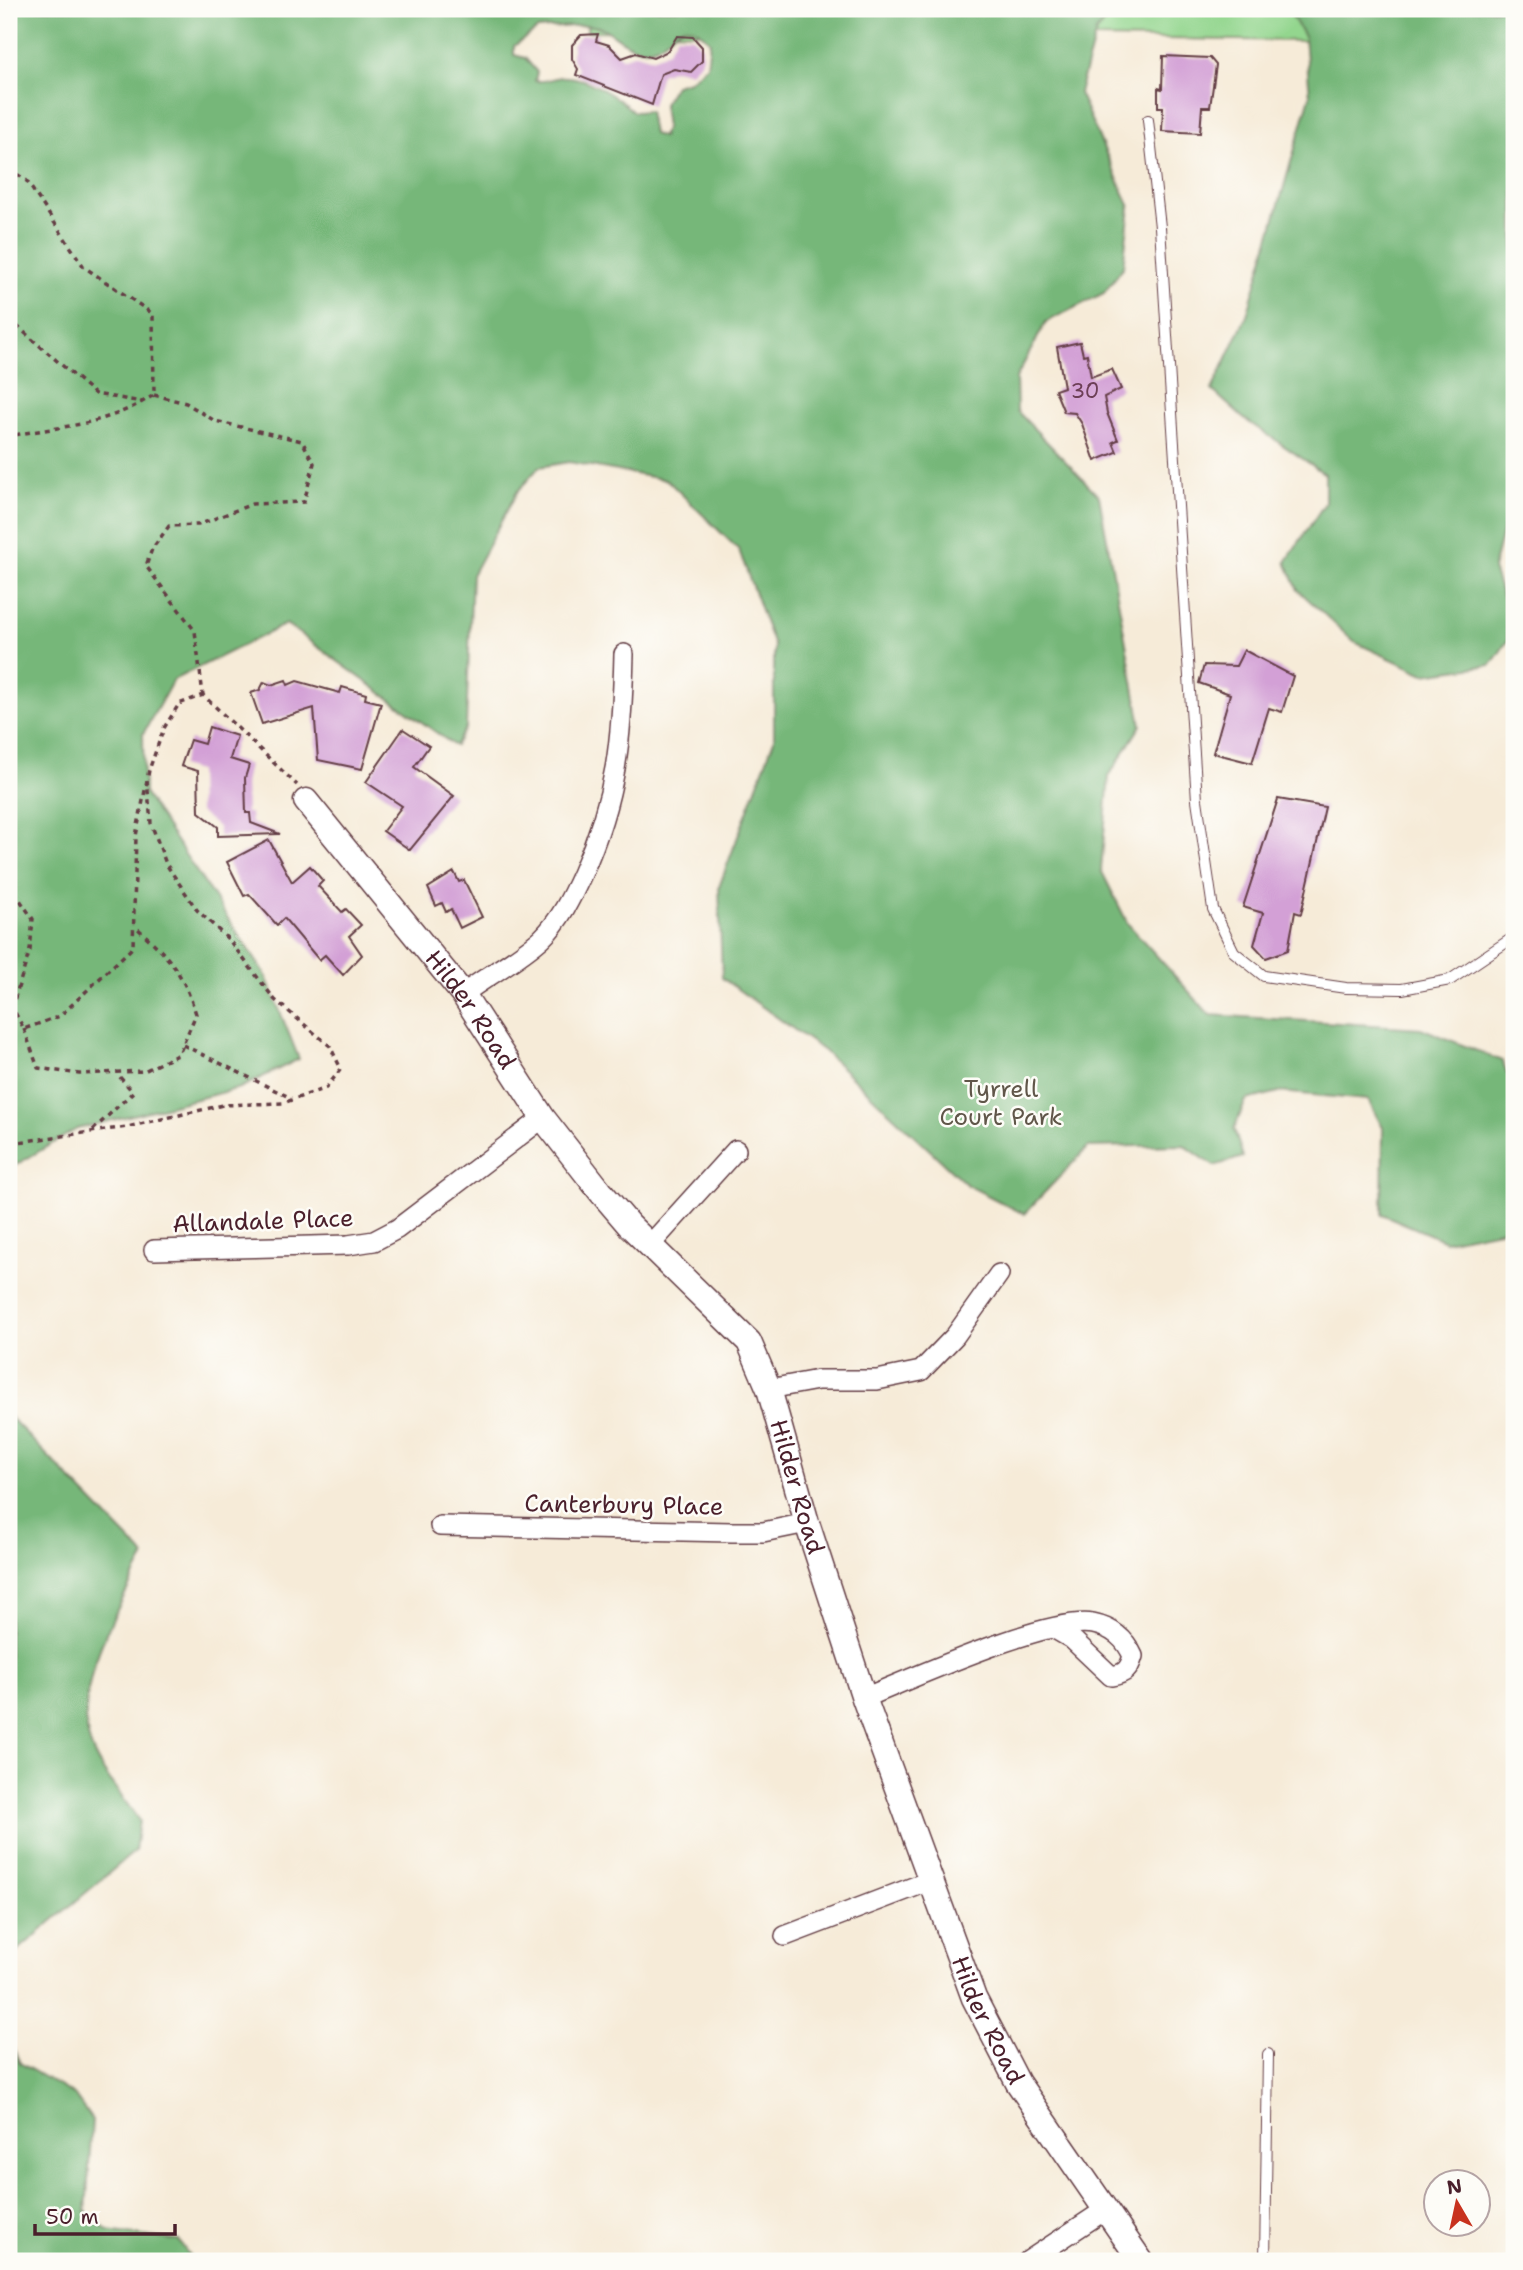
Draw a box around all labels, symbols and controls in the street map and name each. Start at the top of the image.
house number: 30 [1070,377,1100,405]
street label: Hilder Road [418,943,523,1075]
park label: Tyrrell Court Park [939,1073,1063,1133]
street label: Allandale Place [172,1202,354,1240]
street label: Hilder Road [762,1416,832,1558]
street label: Canterbury Place [524,1487,724,1523]
street label: Hilder Road [944,1952,1032,2090]
north arrow [1422,2168,1492,2238]
text: N [1445,2173,1464,2200]
scale bar [35,2193,175,2237]
text: 50 m [46,2203,99,2231]

